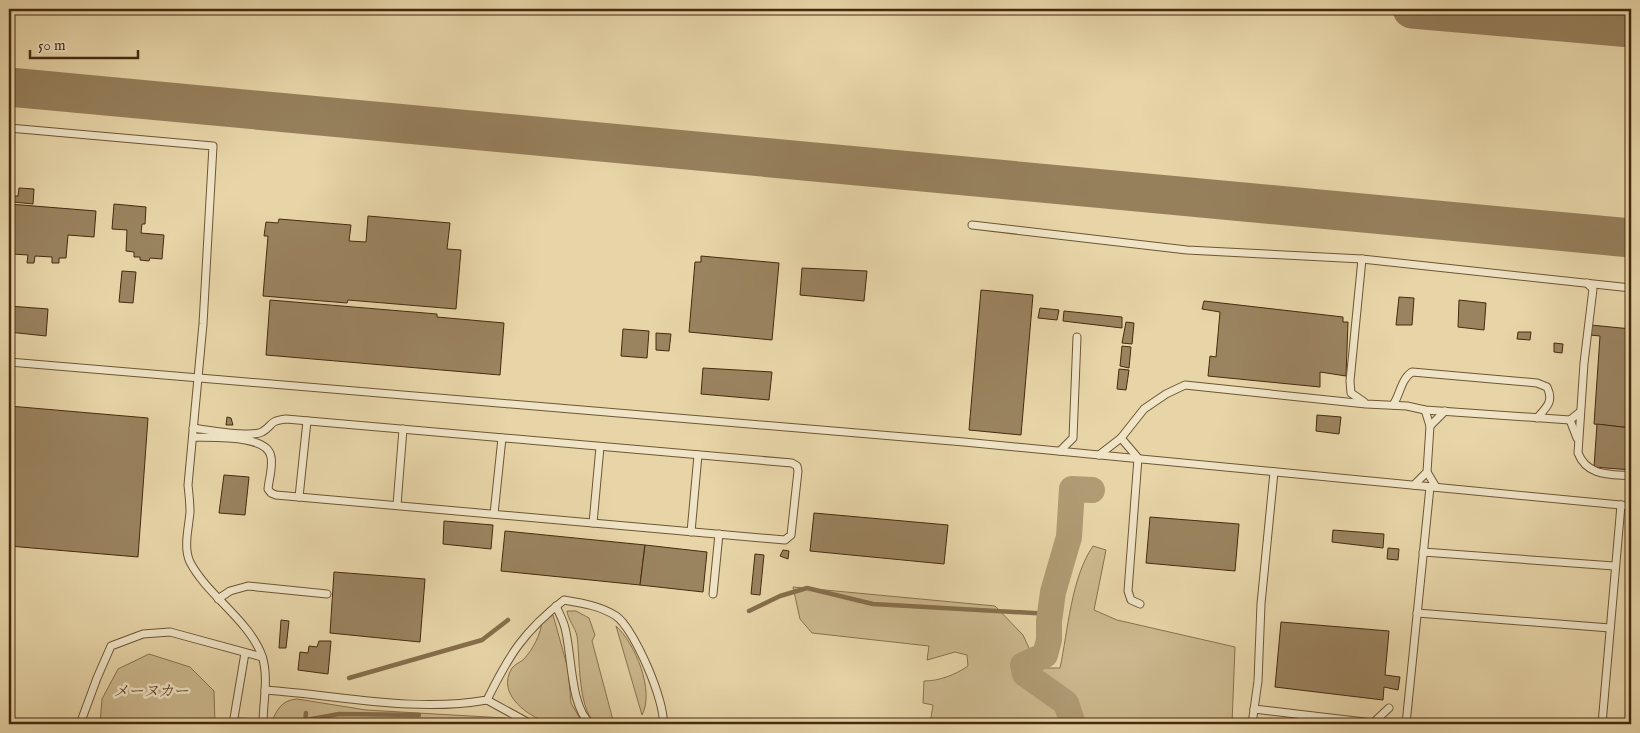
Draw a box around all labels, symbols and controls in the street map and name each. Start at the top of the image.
scale bar [30,28,138,60]
text: 50 m [38,36,66,55]
park label: メーヌカー [113,682,189,701]

